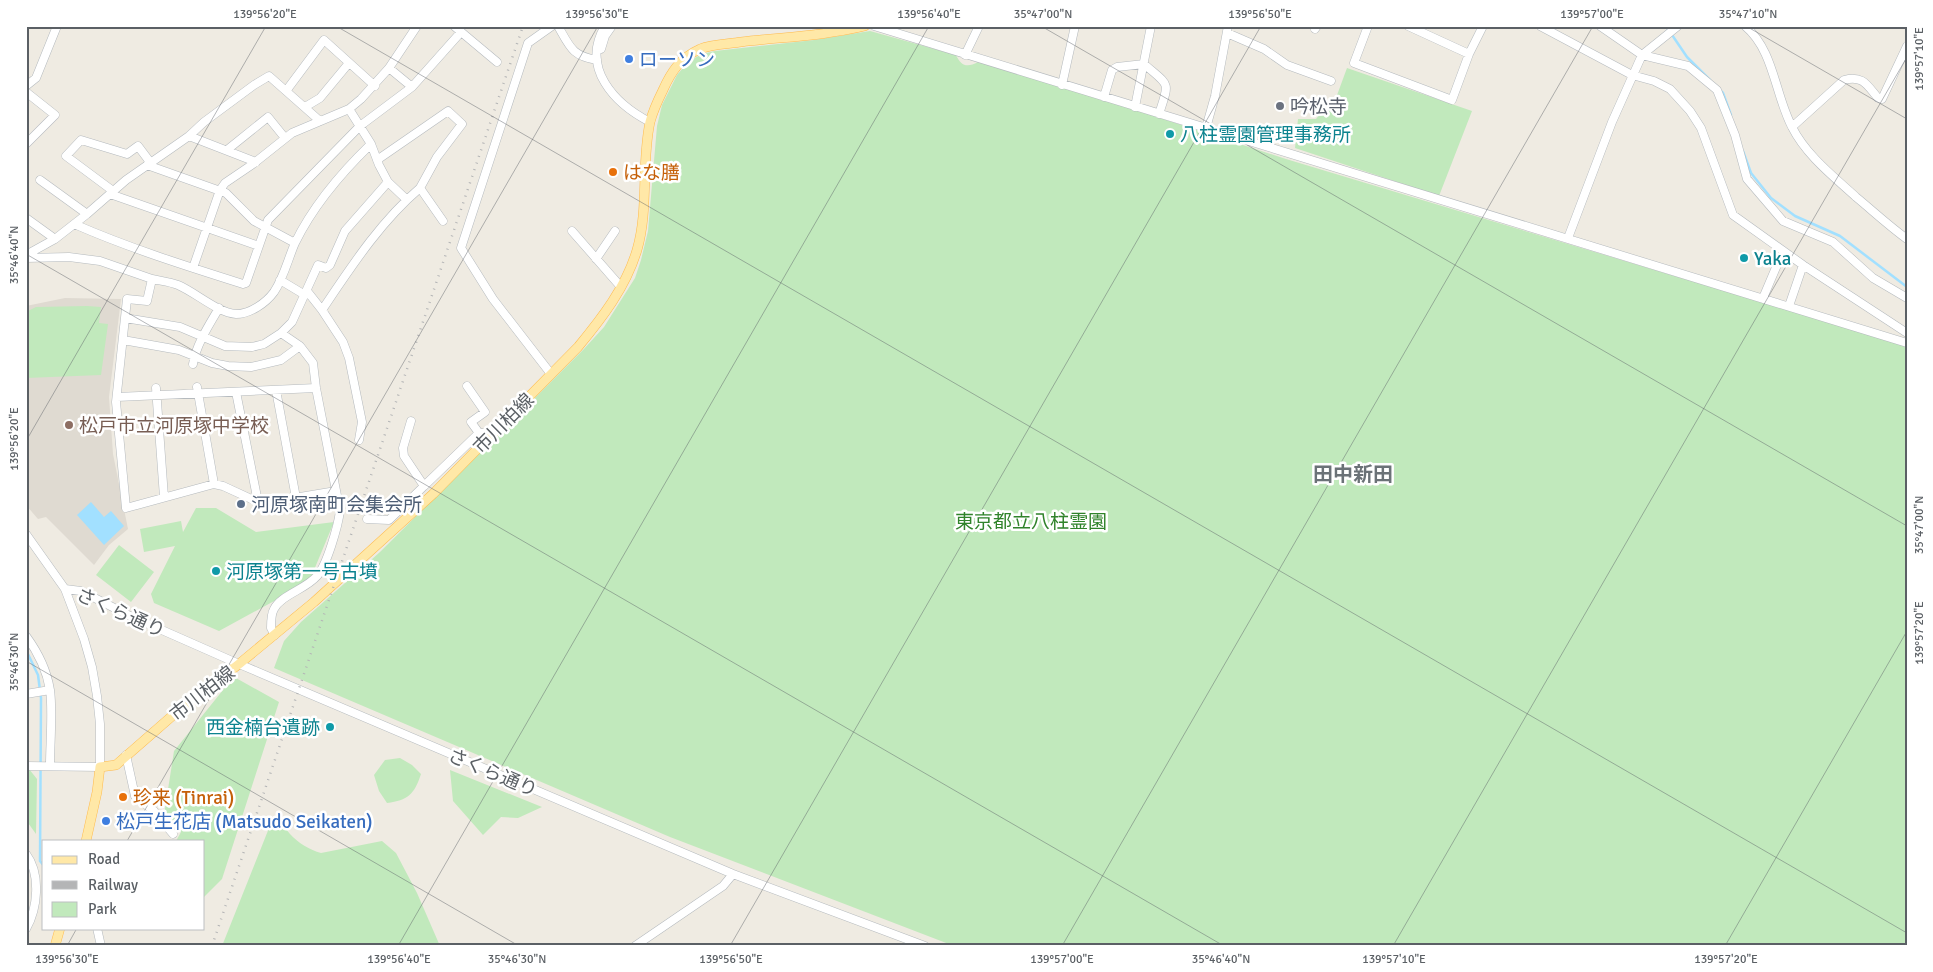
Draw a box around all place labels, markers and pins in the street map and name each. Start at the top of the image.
place label: ローソン [639,48,715,72]
marker: ローソン [623,53,635,65]
place label: 吟松寺 [1290,95,1347,119]
marker: 吟松寺 [1274,100,1286,112]
place label: 八柱霊園管理事務所 [1180,123,1351,147]
marker: 八柱霊園管理事務所 [1164,128,1176,140]
place label: はな膳 [623,161,680,185]
marker: はな膳 [607,166,619,178]
place label: Yaka [1754,247,1792,271]
marker: Yaka [1738,252,1750,264]
place label: 松戸市立河原塚中学校 [79,414,269,438]
marker: 松戸市立河原塚中学校 [63,419,75,431]
place label: 河原塚南町会集会所 [251,493,422,517]
marker: 河原塚南町会集会所 [235,498,247,510]
place label: 河原塚第一号古墳 [226,560,378,584]
marker: 河原塚第一号古墳 [210,565,222,577]
place label: 西金楠台遺跡 [206,716,320,740]
marker: 西金楠台遺跡 [324,721,336,733]
place label: 珍来 (Tinrai) [133,786,234,810]
marker: 珍来 (Tinrai) [117,791,129,803]
place label: 松戸生花店 (Matsudo Seikaten) [116,810,373,834]
marker: 松戸生花店 (Matsudo Seikaten) [100,815,112,827]

